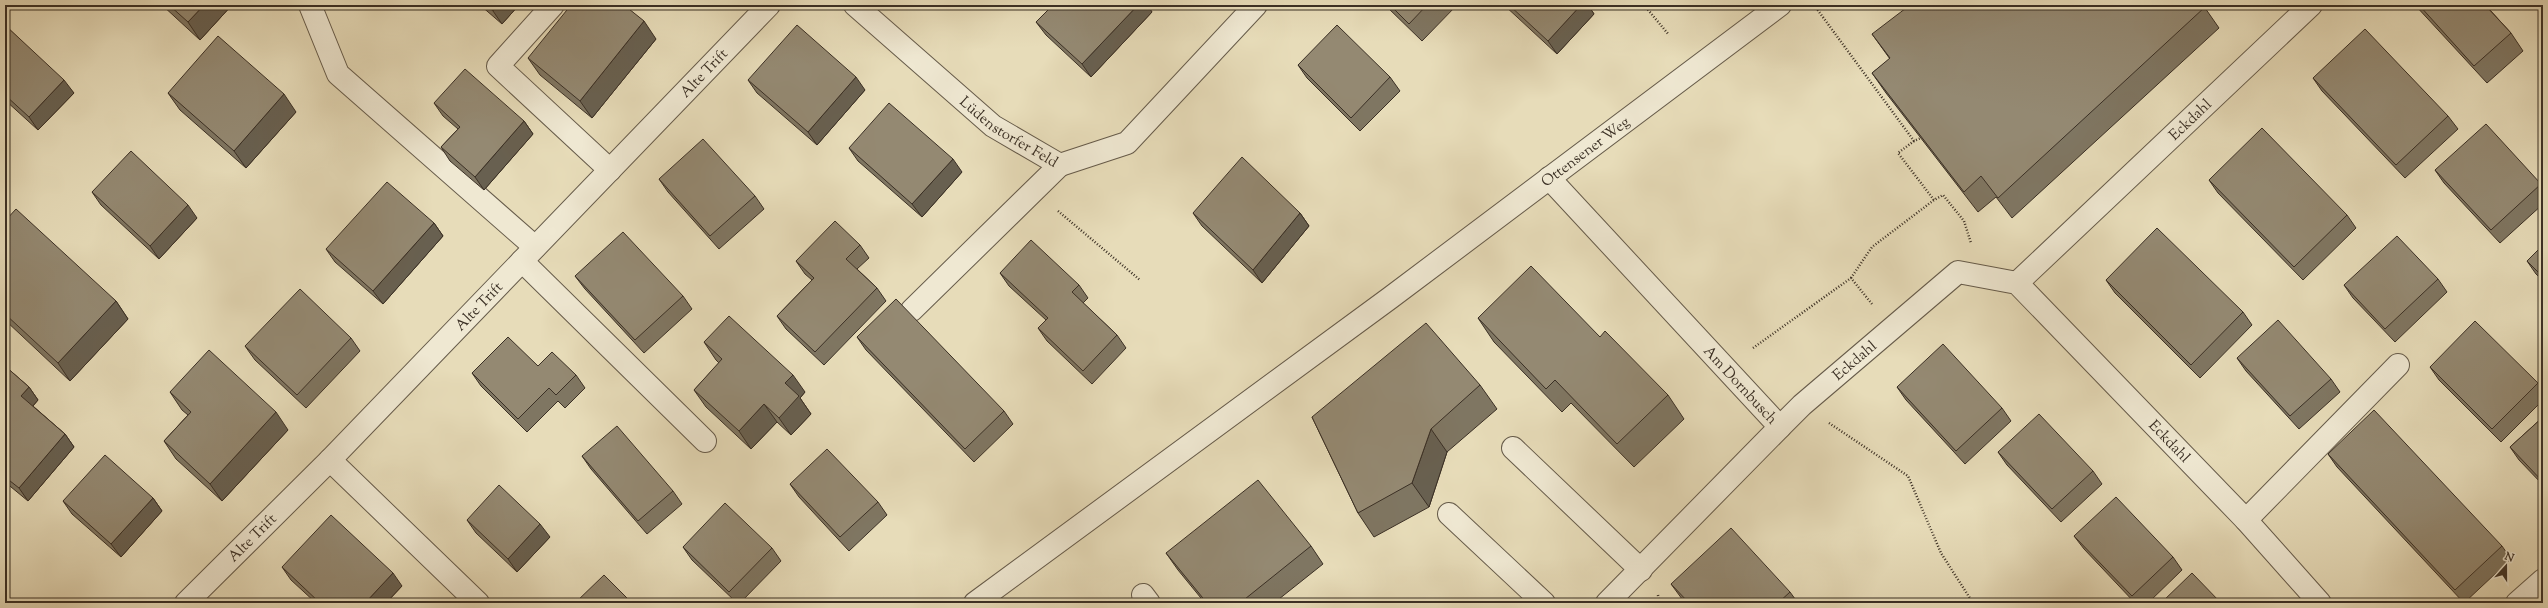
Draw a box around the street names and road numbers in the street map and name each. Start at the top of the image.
street label: Alte Trift [676,45,733,103]
street label: Lüdenstorfer Feld [954,92,1062,174]
street label: Eckdahl [2165,95,2217,146]
street label: Ottensener Weg [1537,112,1635,193]
street label: Alte Trift [451,278,508,336]
street label: Eckdahl [1829,337,1882,386]
street label: Am Dornbusch [1698,342,1782,430]
street label: Eckdahl [2143,416,2194,468]
street label: Alte Trift [224,510,282,567]

